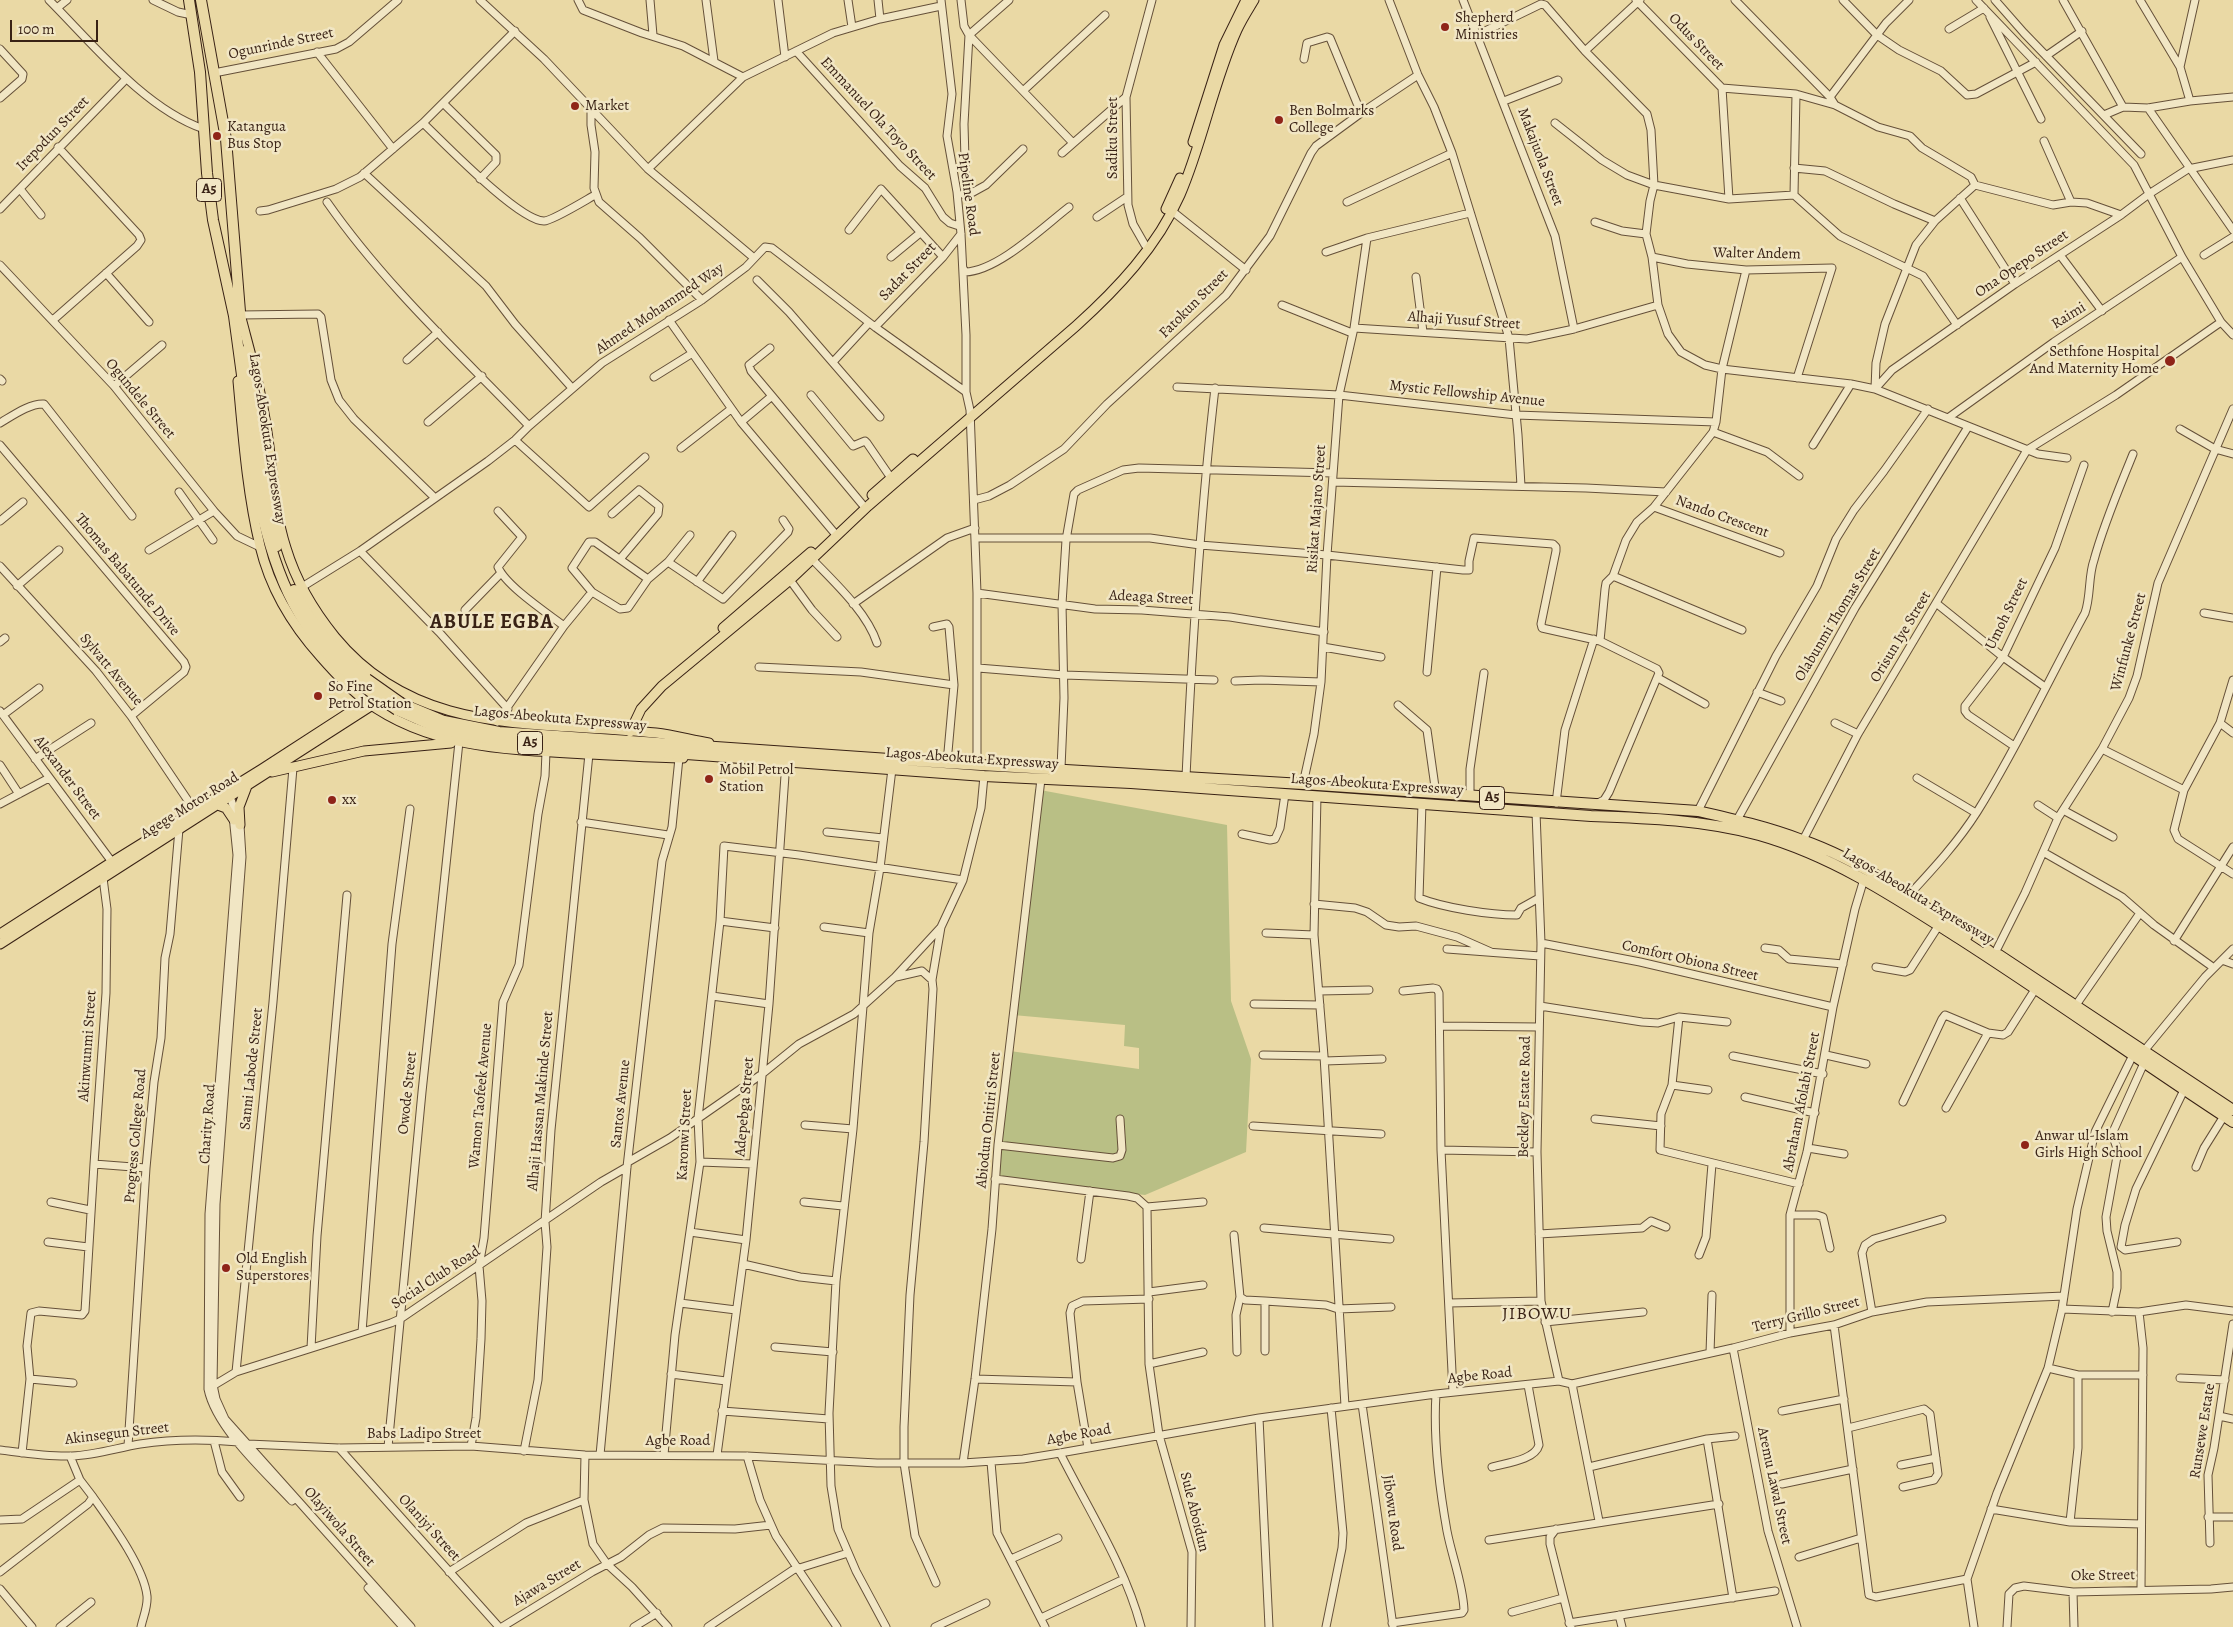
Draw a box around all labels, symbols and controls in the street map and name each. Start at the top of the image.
place label: Shepherd Ministries [1455,9,1518,44]
scale bar [12,10,100,42]
street label: Odus Street [1664,10,1728,74]
text: 100 m [18,19,55,39]
marker: Shepherd Ministries [1439,21,1451,33]
street label: Ogunrinde Street [227,24,335,64]
street label: Emmanuel Ola Toyo Street [816,53,940,185]
street label: Irepodun Street [13,93,93,175]
place label: Market [585,97,629,115]
street label: Sadiku Street [1104,97,1122,179]
marker: Market [569,100,581,112]
place label: Ben Bolmarks College [1289,102,1374,137]
street label: Makajuola Street [1513,105,1567,209]
marker: Ben Bolmarks College [1273,114,1285,126]
place label: Katangua Bus Stop [227,118,286,153]
marker: Katangua Bus Stop [211,130,223,142]
street label: Pipeline Road [953,151,983,237]
road number: A5 [196,178,222,202]
street label: Ona Opepo Street [1972,226,2072,302]
street label: Sadat Street [876,239,940,305]
street label: Walter Andem [1713,244,1801,264]
street label: Ahmed Mohammed Way [593,259,727,359]
street label: Fatokun Street [1156,266,1232,342]
street label: Raimi [2049,299,2089,333]
street label: Alhaji Yusuf Street [1407,308,1521,334]
place label: Sethfone Hospital And Maternity Home [2030,343,2159,378]
street label: Lagos-Abeokuta Expressway [245,352,289,526]
marker: Sethfone Hospital And Maternity Home [2163,354,2177,368]
street label: Ogundele Street [101,355,179,443]
street label: Mystic Fellowship Avenue [1388,377,1546,411]
street label: Risikat Majaro Street [1304,444,1330,574]
street label: Nando Crescent [1673,492,1771,542]
street label: Thomas Babatunde Drive [71,510,183,640]
street label: Olabunmi Thomas Street [1791,545,1885,685]
street label: Umoh Street [1982,575,2032,653]
street label: Adeaga Street [1108,587,1194,609]
street label: Orisun Iye Street [1867,588,1935,686]
street label: Winfunke Street [2107,591,2151,693]
district label: ABULE EGBA [429,611,555,635]
street label: Sylvatt Avenue [76,630,146,710]
place label: So Fine Petrol Station [328,678,412,713]
marker: So Fine Petrol Station [312,690,324,702]
street label: Lagos-Abeokuta Expressway [473,702,647,736]
road number: A5 [518,731,542,754]
street label: Alexander Street [29,732,105,824]
street label: Lagos-Abeokuta Expressway [885,744,1059,774]
place label: Mobil Petrol Station [719,761,793,796]
street label: Agege Motor Road [138,769,242,843]
street label: Lagos-Abeokuta Expressway [1290,770,1464,800]
marker: Mobil Petrol Station [703,773,715,785]
road number: A5 [1480,786,1504,810]
place label: xx [342,791,356,809]
marker: xx [326,794,338,806]
street label: Lagos-Abeokuta Expressway [1839,845,1997,949]
street label: Comfort Obiona Street [1620,937,1760,985]
street label: Akinwunmi Street [75,990,101,1102]
street label: Sanni Labode Street [237,1007,267,1131]
street label: Alhaji Hassan Makinde Street [524,1010,558,1192]
street label: Wamon Taofeek Avenue [466,1022,496,1170]
street label: Abraham Afolabi Street [1780,1030,1824,1174]
street label: Beckley Estate Road [1515,1036,1535,1158]
street label: Owode Street [395,1051,421,1135]
street label: Abiodun Onitiri Street [973,1051,1005,1189]
street label: Adepebga Street [732,1057,758,1157]
street label: Santos Avenue [607,1059,635,1149]
street label: Progress College Road [121,1068,151,1204]
street label: Charity Road [196,1083,220,1165]
street label: Karonwi Street [674,1089,696,1181]
place label: Anwar ul-Islam Girls High School [2035,1127,2142,1162]
marker: Anwar ul-Islam Girls High School [2019,1139,2031,1151]
street label: Social Club Road [388,1243,484,1313]
place label: Old English Superstores [236,1250,309,1285]
marker: Old English Superstores [220,1262,232,1274]
street label: Terry Grillo Street [1751,1293,1861,1337]
district label: JIBOWU [1501,1304,1573,1326]
street label: Agbe Road [1447,1364,1513,1388]
street label: Runsewe Estate [2187,1382,2219,1480]
street label: Akinsegun Street [64,1419,170,1449]
street label: Agbe Road [1046,1421,1112,1449]
street label: Babs Ladipo Street [367,1425,481,1443]
street label: Aremu Lawal Street [1753,1426,1795,1546]
street label: Agbe Road [646,1432,710,1450]
street label: Sule Aboidun [1175,1470,1213,1554]
street label: Jibowu Road [1378,1474,1406,1552]
street label: Olayiwola Street [299,1483,379,1571]
street label: Olaniyi Street [394,1491,464,1565]
street label: Ajawa Street [510,1556,584,1610]
street label: Oke Street [2071,1566,2135,1586]

